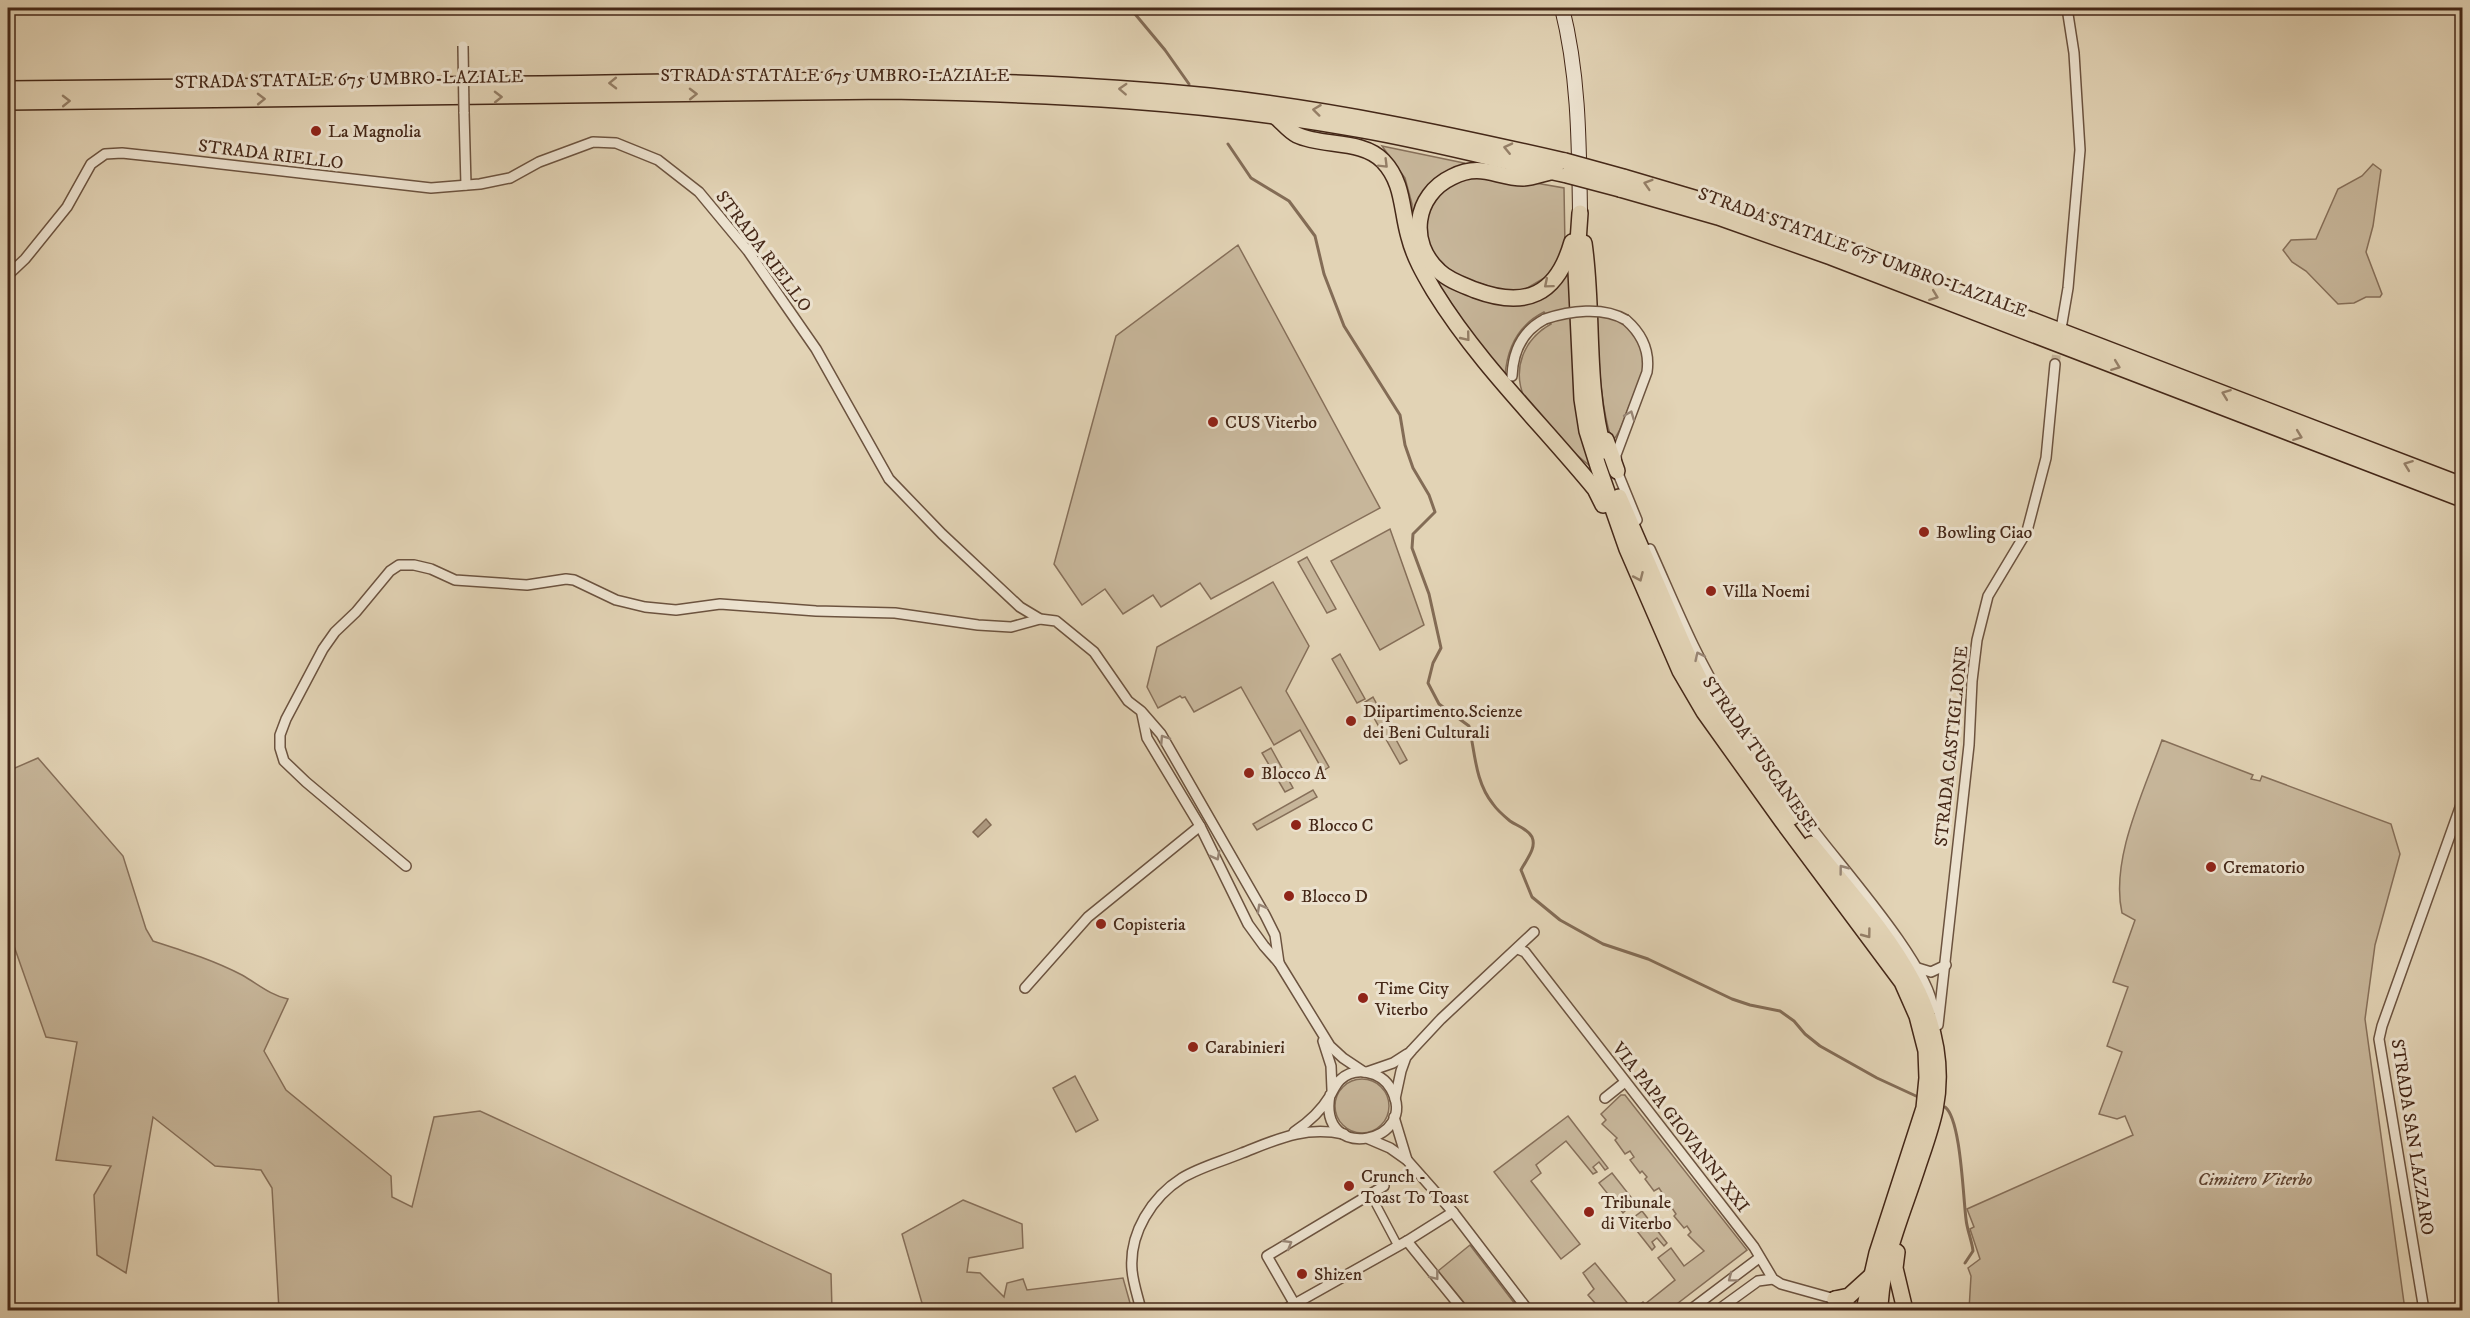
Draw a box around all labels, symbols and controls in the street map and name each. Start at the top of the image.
street label: STRADA STATALE 675 UMBRO-LAZIALE [661,65,1010,87]
street label: STRADA STATALE 675 UMBRO-LAZIALE [174,66,524,94]
one-way arrow [609,77,618,89]
one-way arrow [1118,82,1127,95]
one-way arrow [688,87,697,100]
one-way arrow [493,91,502,103]
one-way arrow [256,93,265,105]
one-way arrow [61,95,70,107]
one-way arrow [1312,104,1321,116]
place label: La Magnolia [328,121,421,143]
marker: La Magnolia [309,124,323,138]
street label: STRADA RIELLO [197,135,345,175]
one-way arrow [1503,142,1513,155]
one-way arrow [1378,157,1388,168]
one-way arrow [1643,179,1654,191]
street label: STRADA STATALE 675 UMBRO-LAZIALE [1695,183,2031,323]
street label: STRADA RIELLO [711,187,816,316]
one-way arrow [1544,276,1555,287]
one-way arrow [1927,289,1938,301]
one-way arrow [1458,330,1469,341]
one-way arrow [2110,358,2120,371]
one-way arrow [2221,389,2232,402]
one-way arrow [1623,411,1635,422]
place label: CUS Viterbo [1225,412,1317,434]
marker: CUS Viterbo [1206,415,1220,429]
one-way arrow [2291,429,2302,441]
one-way arrow [2403,459,2414,472]
place label: Bowling Ciao [1936,522,2033,544]
marker: Bowling Ciao [1917,525,1931,539]
one-way arrow [1632,570,1644,581]
place label: Villa Noemi [1722,581,1810,603]
marker: Villa Noemi [1704,584,1718,598]
street label: STRADA CASTIGLIONE [1931,644,1973,848]
one-way arrow [1694,651,1706,662]
street label: STRADA TUSCANESE [1697,672,1821,837]
place label: Diipartimento.Scienze dei Beni Culturali [1363,701,1522,744]
marker: Diipartimento.Scienze dei Beni Culturali [1344,714,1358,728]
one-way arrow [1160,735,1171,746]
place label: Blocco A [1261,763,1327,785]
marker: Blocco A [1242,766,1256,780]
place label: Blocco C [1308,815,1374,837]
marker: Blocco C [1289,818,1303,832]
one-way arrow [1209,849,1220,860]
place label: Crematorio [2223,857,2305,879]
marker: Crematorio [2204,860,2218,874]
one-way arrow [1840,865,1851,876]
place label: Blocco D [1301,886,1368,908]
marker: Blocco D [1282,889,1296,903]
one-way arrow [1257,904,1268,914]
place label: Copisteria [1113,914,1186,936]
marker: Copisteria [1094,917,1108,931]
one-way arrow [1859,928,1870,939]
place label: Time City Viterbo [1374,978,1449,1021]
marker: Time City Viterbo [1356,991,1370,1005]
place label: Carabinieri [1205,1037,1285,1059]
street label: VIA PAPA GIOVANNI XXI [1606,1037,1753,1217]
street label: STRADA SAN LAZZARO [2386,1037,2438,1237]
marker: Carabinieri [1186,1040,1200,1054]
place label: Crunch - Toast To Toast [1361,1166,1469,1209]
park label: Cimitero Viterbo [2198,1169,2313,1191]
marker: Crunch - Toast To Toast [1342,1179,1356,1193]
place label: Tribunale di Viterbo [1601,1192,1672,1235]
marker: Tribunale di Viterbo [1582,1205,1596,1219]
one-way arrow [1282,1239,1292,1251]
place label: Shizen [1314,1264,1363,1286]
marker: Shizen [1295,1267,1309,1281]
one-way arrow [1427,1269,1438,1280]
one-way arrow [1728,1271,1739,1282]

